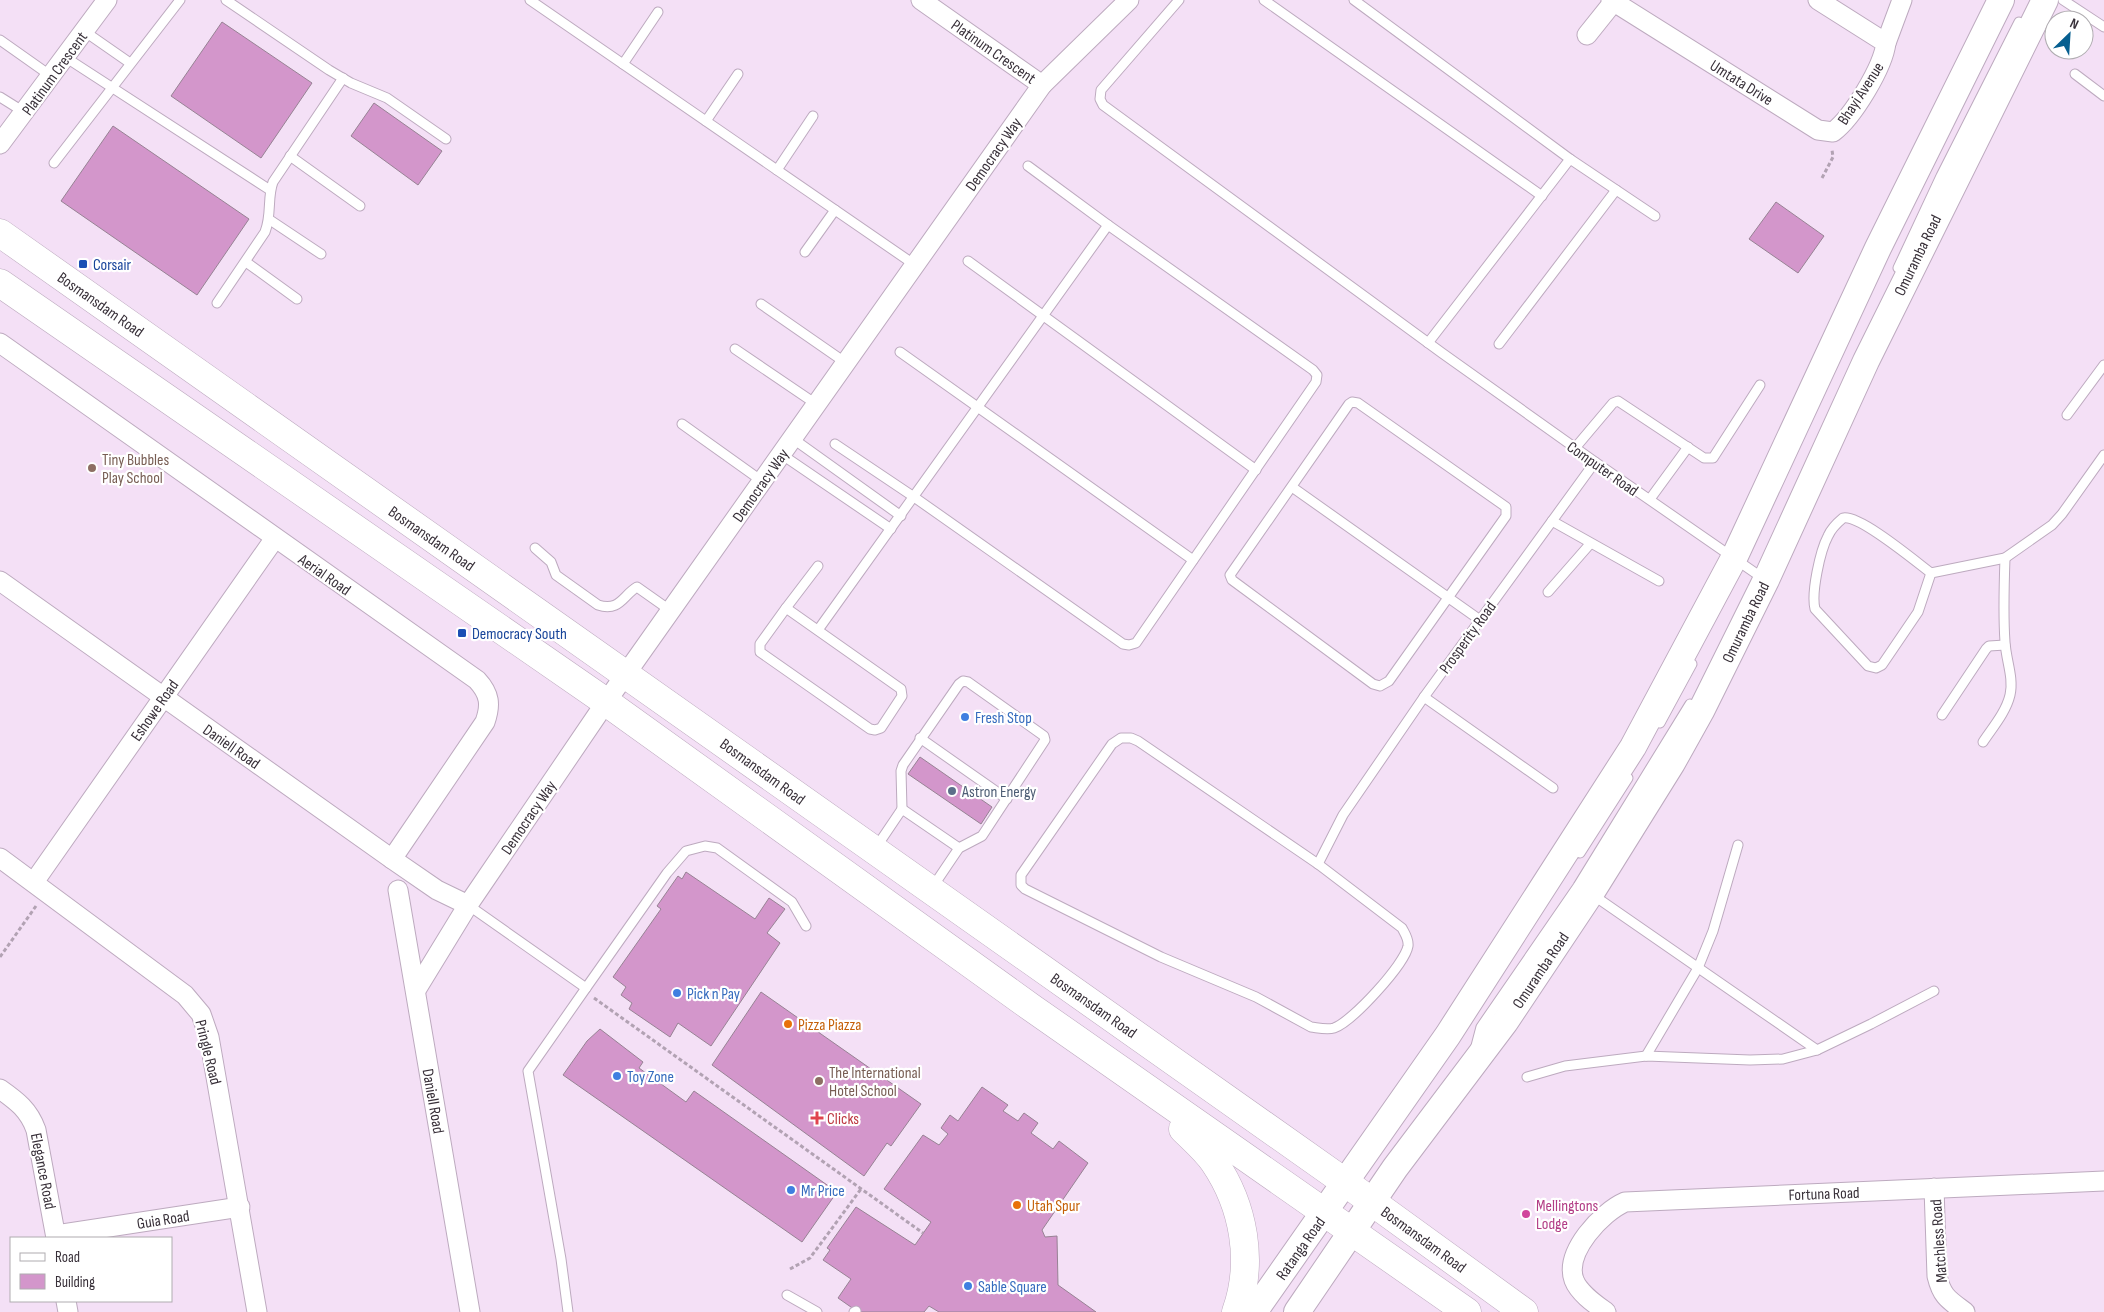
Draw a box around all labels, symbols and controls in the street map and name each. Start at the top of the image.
north arrow [2044,10,2094,60]
text: N [2067,14,2081,33]
street label: Platinum Crescent [947,16,1039,88]
street label: Platinum Crescent [18,28,92,119]
street label: Umtata Drive [1706,56,1776,110]
street label: Bhayi Avenue [1834,59,1889,129]
street label: Democracy Way [962,115,1026,195]
street label: Omuramba Road [1891,212,1946,299]
place label: Corsair [93,256,131,275]
marker: Corsair [77,258,89,270]
street label: Bosmansdam Road [53,269,147,342]
street label: Computer Road [1563,438,1642,501]
street label: Democracy Way [729,446,793,526]
place label: Tiny Bubbles Play School [102,451,169,488]
marker: Tiny Bubbles Play School [86,462,98,474]
street label: Bosmansdam Road [384,503,478,576]
street label: Aerial Road [294,550,354,600]
street label: Omuramba Road [1719,579,1774,666]
street label: Prosperity Road [1436,598,1501,678]
place label: Democracy South [472,625,567,644]
marker: Democracy South [456,627,468,639]
street label: Eshowe Road [127,677,183,745]
place label: Fresh Stop [975,709,1032,728]
marker: Fresh Stop [959,711,971,723]
street label: Daniell Road [199,721,263,774]
street label: Bosmansdam Road [716,735,808,810]
street label: Democracy Way [498,777,561,858]
place label: Astron Energy [961,783,1036,802]
marker: Astron Energy [946,785,958,797]
street label: Omuramba Road [1509,929,1574,1012]
street label: Bosmansdam Road [1046,970,1140,1043]
place label: Pick n Pay [687,985,740,1004]
marker: Pick n Pay [671,987,683,999]
place label: Pizza Piazza [798,1016,861,1035]
street label: Pringle Road [190,1018,225,1087]
marker: Pizza Piazza [782,1018,794,1030]
place label: The International Hotel School [829,1064,921,1101]
street label: Daniell Road [417,1067,448,1135]
place label: Toy Zone [627,1068,674,1087]
marker: Toy Zone [611,1070,623,1082]
marker: The International Hotel School [813,1075,825,1087]
place label: Clicks [827,1110,859,1129]
marker: Clicks [811,1112,823,1124]
street label: Elegance Road [26,1132,59,1211]
place label: Mr Price [801,1182,845,1201]
marker: Mr Price [785,1184,797,1196]
street label: Fortuna Road [1788,1184,1860,1205]
place label: Utah Spur [1027,1197,1080,1216]
place label: Mellingtons Lodge [1536,1197,1599,1234]
marker: Utah Spur [1011,1199,1023,1211]
street label: Matchless Road [1927,1199,1952,1283]
street label: Bosmansdam Road [1377,1203,1469,1278]
street label: Guia Road [136,1207,191,1234]
marker: Mellingtons Lodge [1520,1208,1532,1220]
street label: Ratanga Road [1273,1214,1330,1284]
legend [10,1237,172,1302]
text: Road [55,1248,80,1267]
text: Building [55,1273,95,1292]
place label: Sable Square [978,1278,1047,1297]
marker: Sable Square [962,1280,974,1292]

